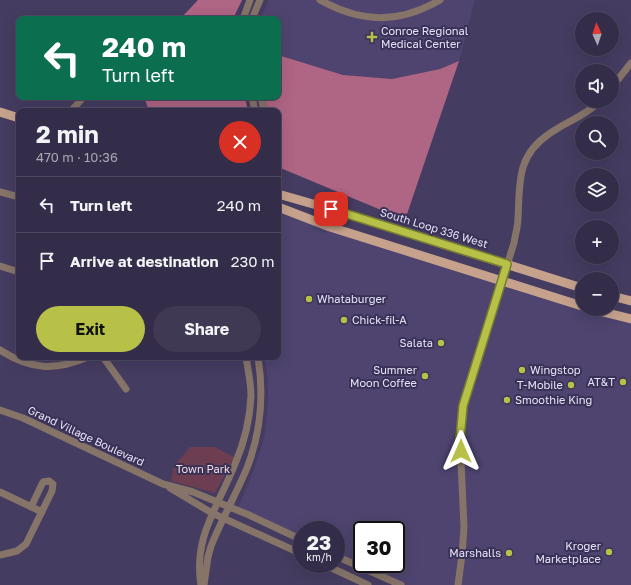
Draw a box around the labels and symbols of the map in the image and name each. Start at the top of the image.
north arrow [575,12,619,56]
place label: Conroe Regional Medical Center [381,24,469,50]
marker: Conroe Regional Medical Center [366,31,378,43]
pin [314,192,348,226]
street label: South Loop 336 West [379,205,490,250]
place label: Whataburger [317,292,387,305]
marker: Whataburger [304,294,314,304]
place label: Chick-fil-A [352,313,407,326]
marker: Chick-fil-A [339,315,349,325]
place label: Salata [400,336,433,349]
marker: Salata [436,338,446,348]
place label: Summer Moon Coffee [350,363,418,389]
place label: Wingstop [530,363,581,376]
marker: Wingstop [517,365,527,375]
marker: Summer Moon Coffee [420,371,430,381]
place label: AT&T [588,375,615,388]
marker: AT&T [618,377,628,387]
place label: T-Mobile [517,378,563,391]
marker: T-Mobile [566,380,576,390]
place label: Smoothie King [515,393,592,406]
marker: Smoothie King [502,395,512,405]
street label: Grand Village Boulevard [26,403,147,468]
position arrow [440,430,482,472]
park label: Town Park [176,462,230,475]
speed limit sign: 30 [353,521,405,573]
place label: Kroger Marketplace [535,539,602,565]
place label: Marshalls [449,546,501,559]
marker: Kroger Marketplace [604,547,614,557]
marker: Marshalls [504,548,514,558]

